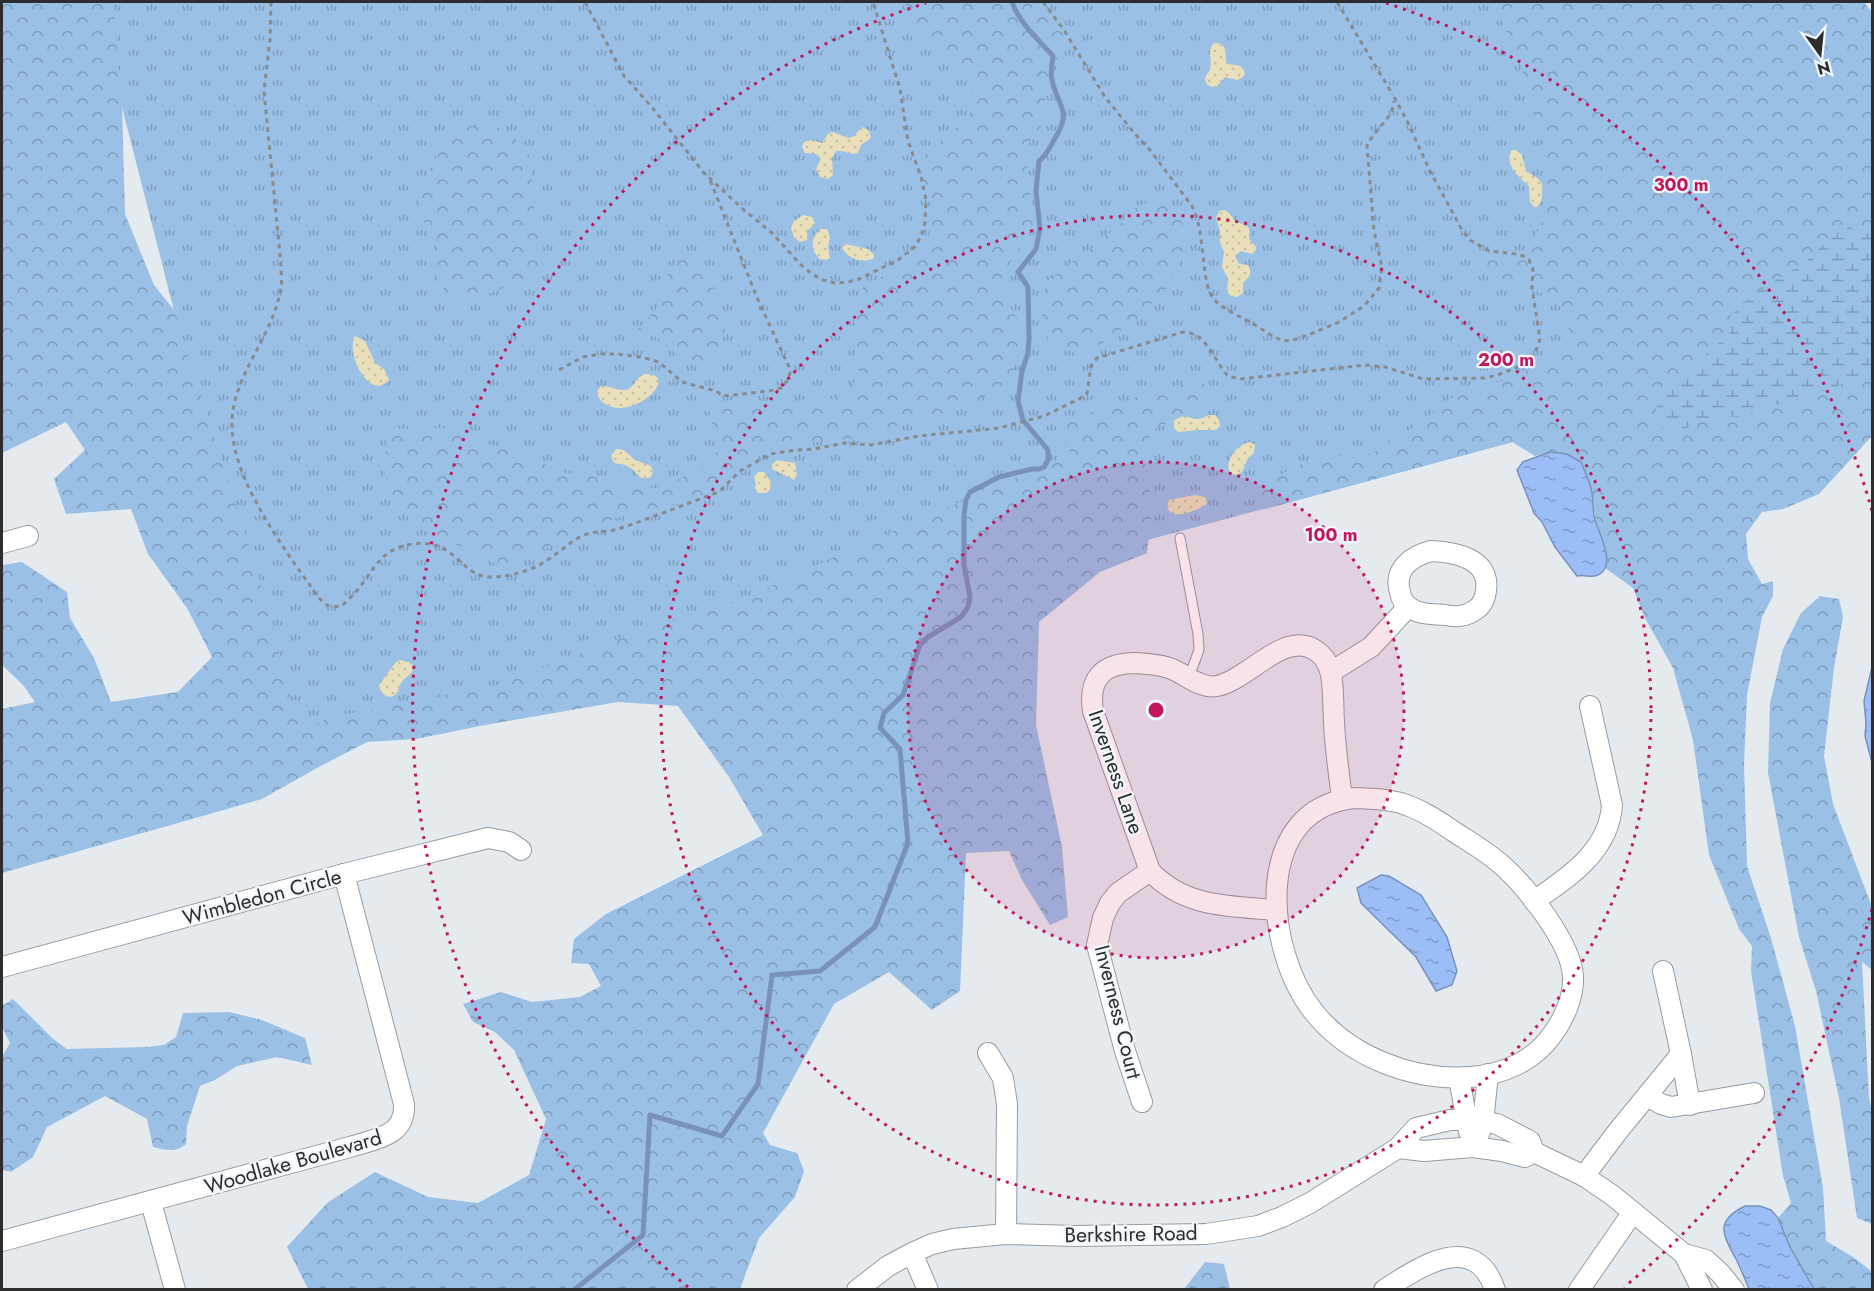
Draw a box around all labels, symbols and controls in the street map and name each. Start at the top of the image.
north arrow [1790,24,1850,84]
text: N [1815,55,1833,81]
text: 300 m [1653,172,1709,198]
text: 200 m [1478,347,1534,373]
text: 100 m [1304,522,1358,548]
centre of rings [1146,700,1166,720]
street label: Inverness Lane [1081,706,1151,838]
street label: Wimbledon Circle [179,861,345,933]
street label: Inverness Court [1087,942,1149,1082]
street label: Woodlake Boulevard [201,1122,385,1202]
street label: Berkshire Road [1064,1218,1198,1250]

